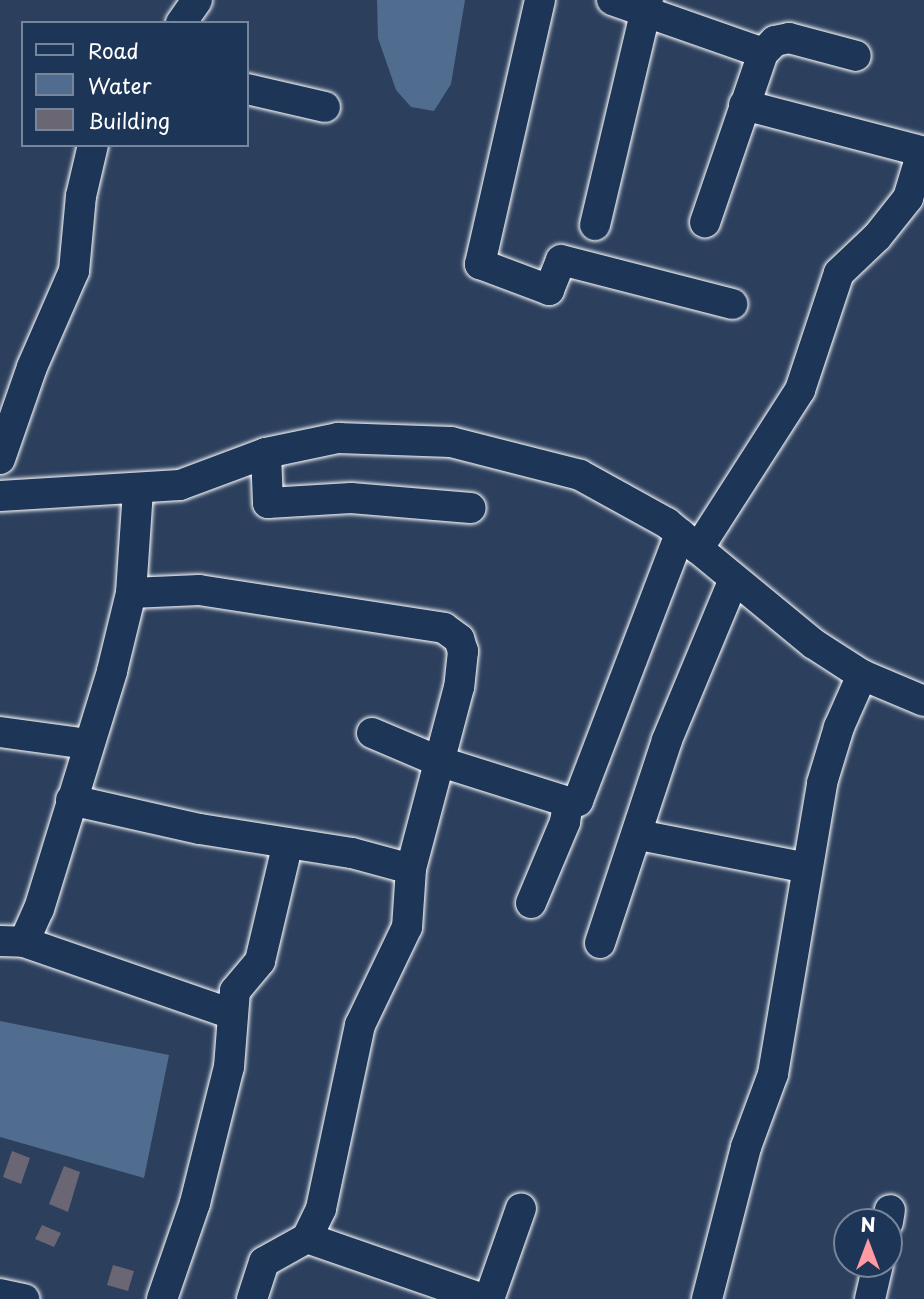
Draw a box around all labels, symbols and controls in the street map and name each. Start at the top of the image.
legend [21,21,248,147]
text: Road [88,34,139,66]
text: Water [88,69,151,101]
text: Building [88,104,170,136]
north arrow [833,1208,903,1278]
text: N [860,1210,876,1238]

